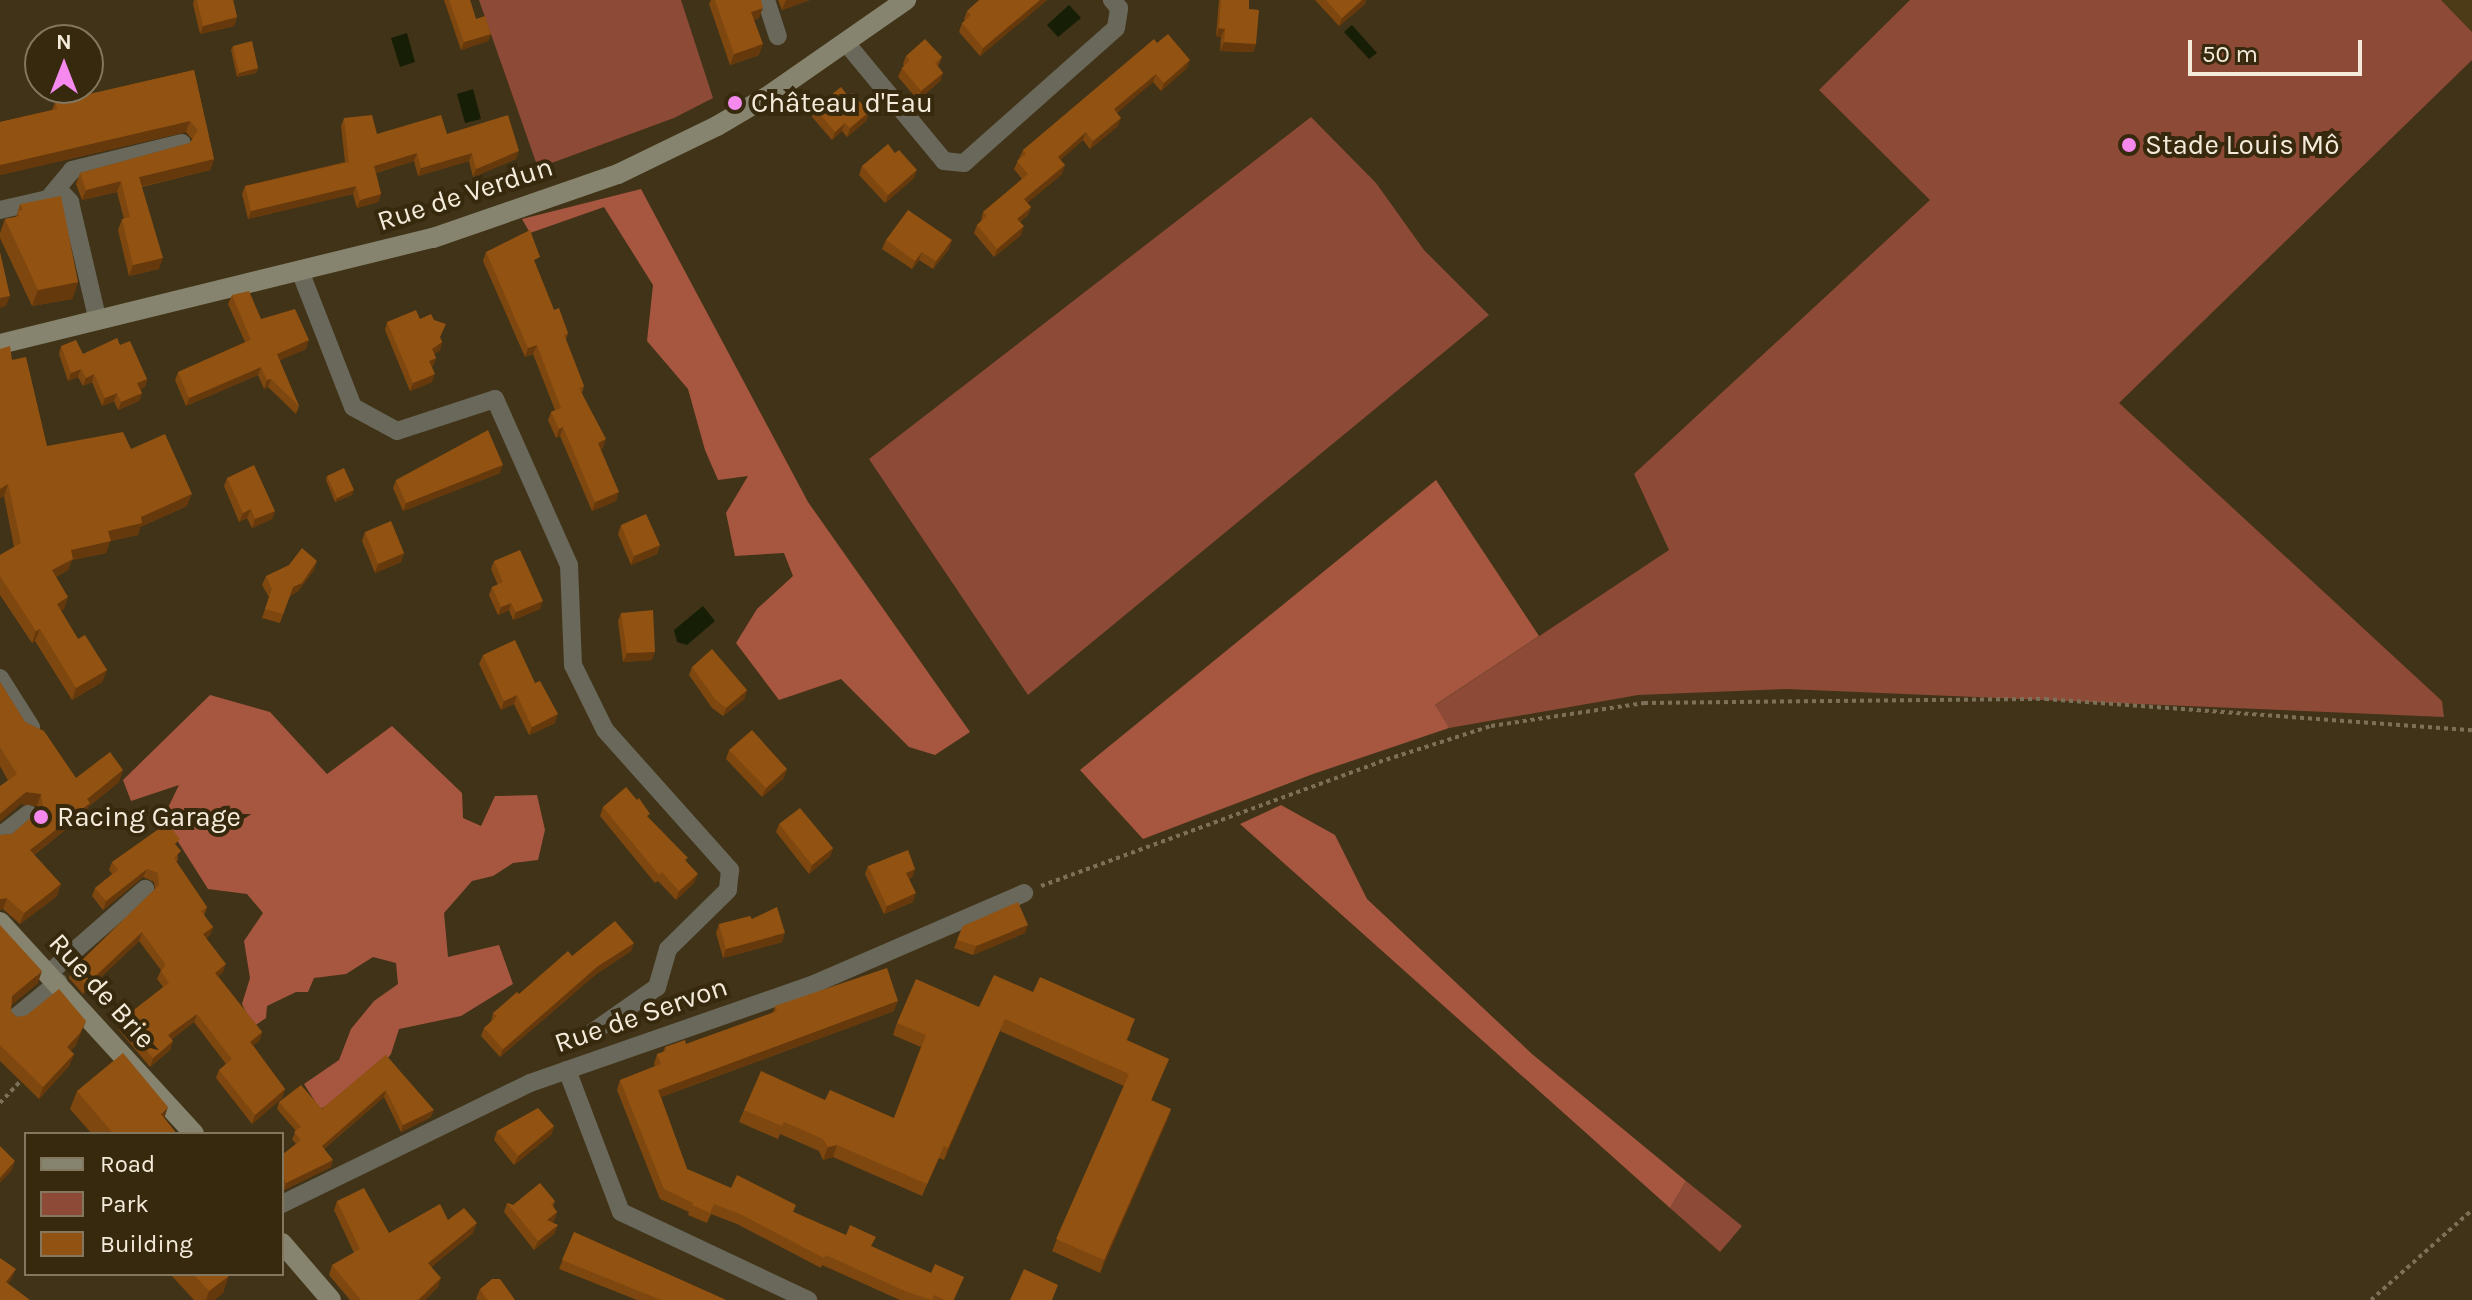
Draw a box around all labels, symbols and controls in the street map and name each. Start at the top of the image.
north arrow [24,24,104,104]
scale bar [2192,24,2366,74]
text: N [56,29,72,55]
text: 50 m [2202,40,2258,68]
place label: Château d'Eau [751,86,933,120]
marker: Château d'Eau [726,94,744,112]
place label: Stade Louis Mô [2145,128,2340,162]
marker: Stade Louis Mô [2120,136,2138,154]
street label: Rue de Verdun [373,150,557,238]
place label: Racing Garage [57,800,241,834]
marker: Racing Garage [32,808,50,826]
street label: Rue de Brie [42,927,162,1055]
street label: Rue de Servon [550,970,732,1060]
legend [24,1132,284,1276]
text: Road [100,1150,155,1178]
text: Park [100,1190,149,1218]
text: Building [100,1230,193,1258]

